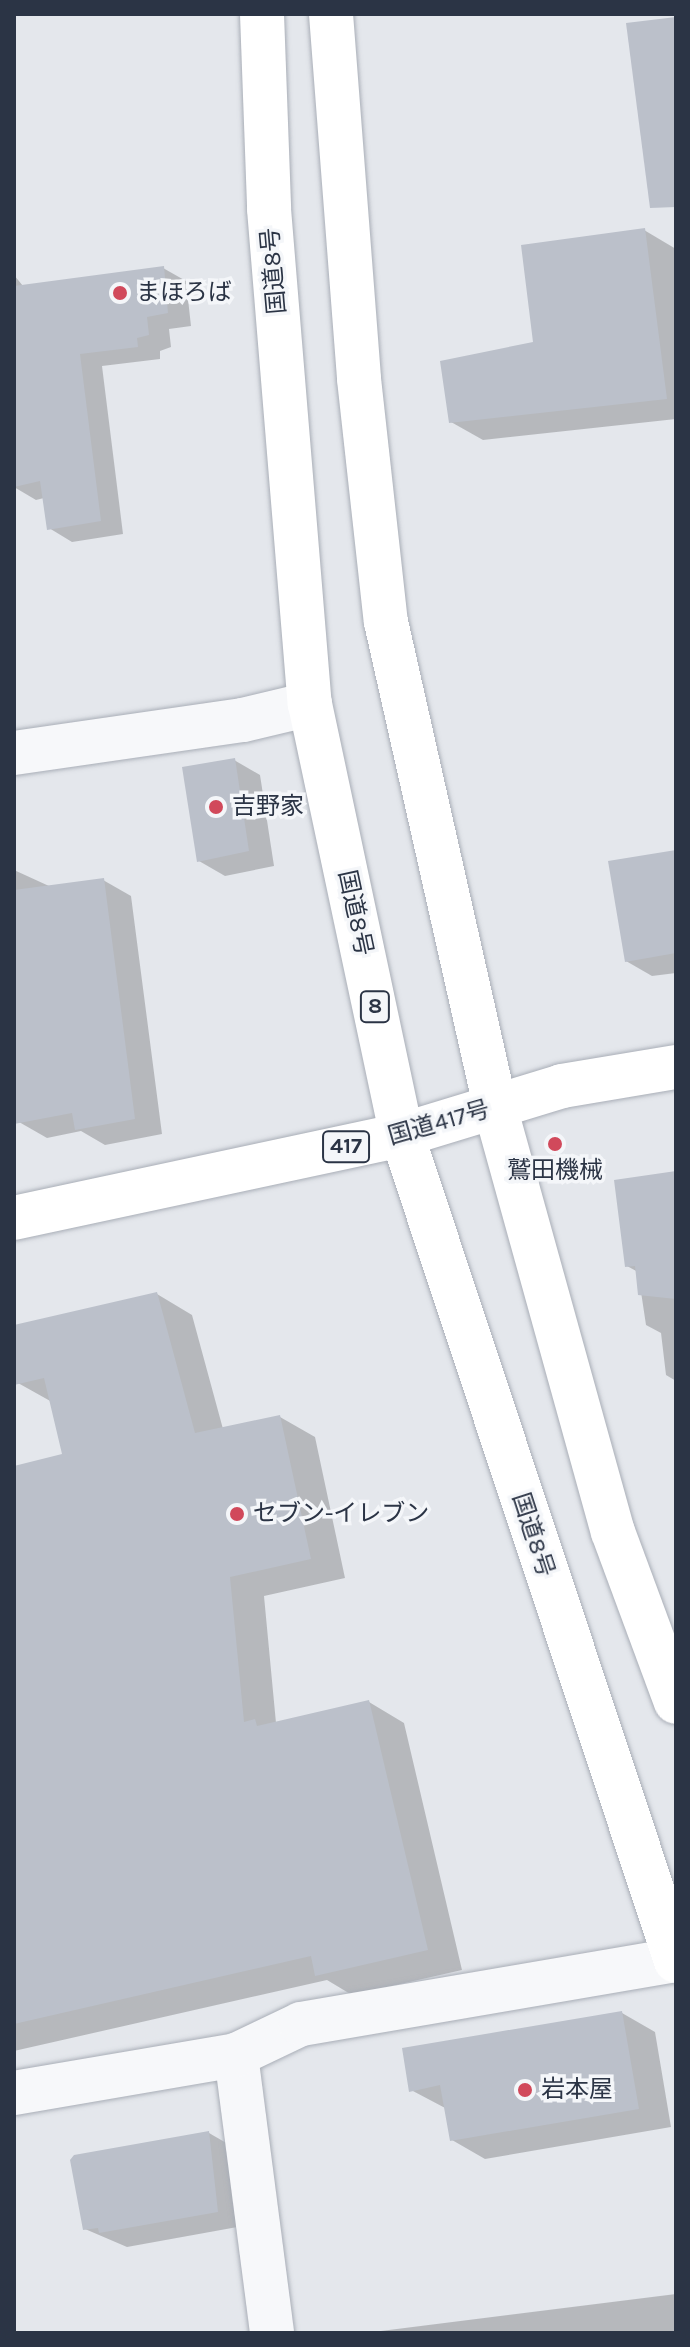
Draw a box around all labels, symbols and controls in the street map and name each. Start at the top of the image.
street label: 国道8号 [256,227,292,315]
place label: まほろば [136,279,232,307]
marker: まほろば [111,284,129,302]
place label: 吉野家 [232,793,304,821]
marker: 吉野家 [207,798,225,816]
street label: 国道8号 [332,868,378,958]
road number: 8 [359,989,391,1025]
street label: 国道417号 [385,1095,493,1151]
road number: 417 [322,1129,370,1165]
marker: 鷲田機械 [546,1135,564,1153]
place label: 鷲田機械 [507,1157,603,1185]
street label: 国道8号 [506,1489,560,1581]
place label: セブン-イレブン [253,1500,429,1528]
marker: セブン-イレブン [228,1505,246,1523]
place label: 岩本屋 [541,2076,613,2104]
marker: 岩本屋 [516,2081,534,2099]

